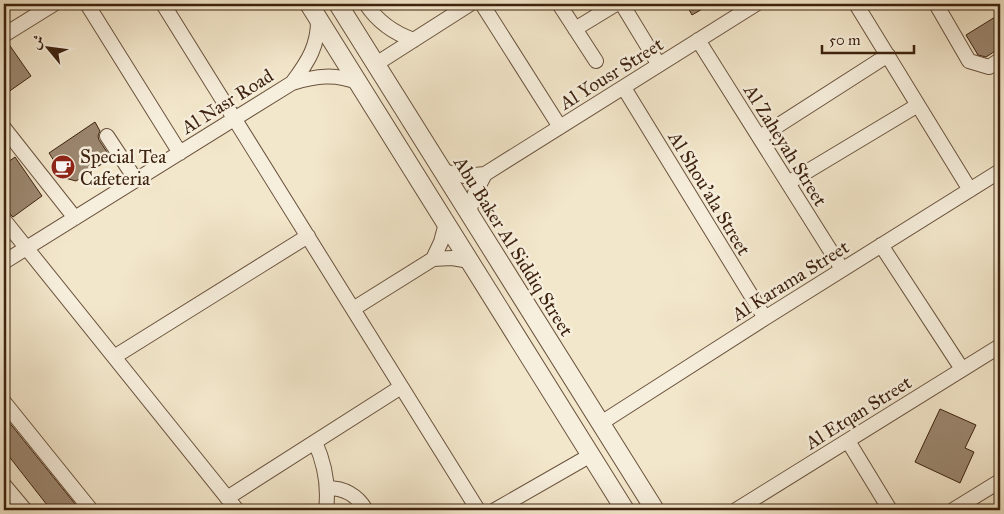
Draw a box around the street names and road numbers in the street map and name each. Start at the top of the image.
street label: Al Yousr Street [554,32,668,115]
street label: Al Nasr Road [176,64,278,139]
street label: Al Zaheyah Street [738,79,832,210]
street label: Al Shou'ala Street [663,126,756,260]
street label: Abu Baker Al Siddiq Street [448,151,578,341]
street label: Al Karama Street [727,235,853,326]
street label: Al Etqan Street [800,370,916,456]

